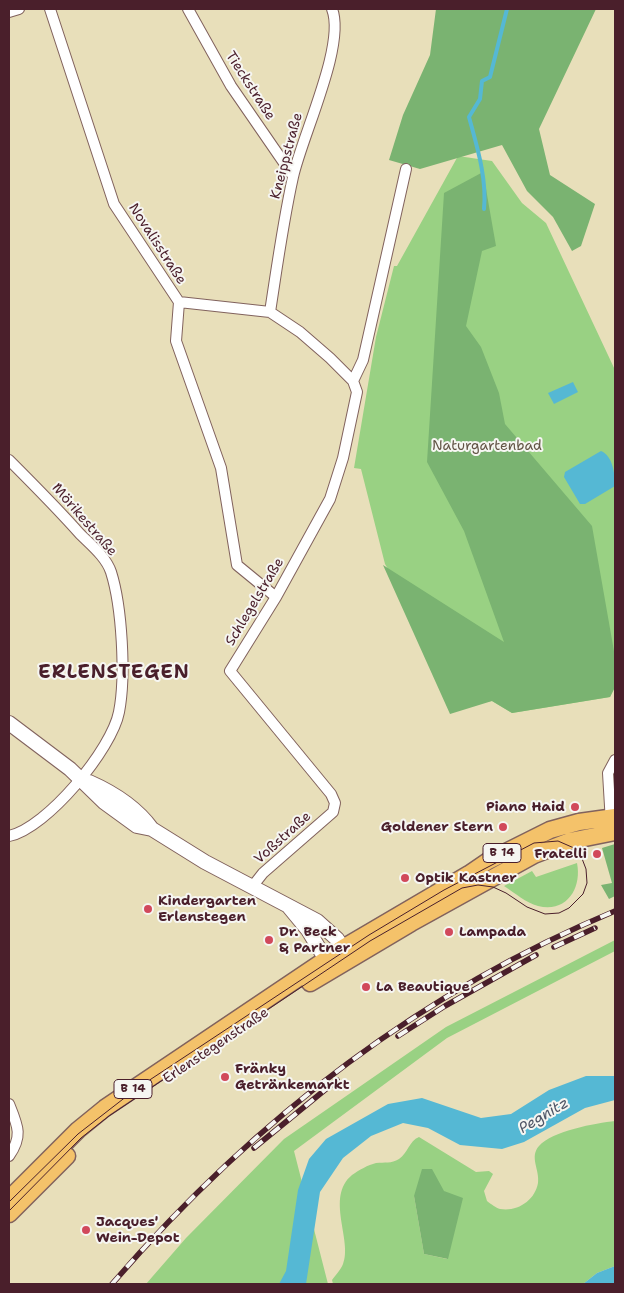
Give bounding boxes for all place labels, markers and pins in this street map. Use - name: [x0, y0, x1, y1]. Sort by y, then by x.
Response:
- place label: Piano Haid: [486, 799, 565, 815]
- marker: Piano Haid: [569, 801, 581, 813]
- place label: Goldener Stern: [381, 819, 493, 835]
- marker: Goldener Stern: [497, 821, 509, 833]
- place label: Fratelli: [534, 846, 587, 862]
- marker: Fratelli: [591, 848, 603, 860]
- place label: Optik Kastner: [415, 870, 517, 886]
- marker: Optik Kastner: [399, 872, 411, 884]
- place label: Kindergarten Erlenstegen: [158, 893, 256, 926]
- marker: Kindergarten Erlenstegen: [142, 903, 154, 915]
- place label: Dr. Beck & Partner: [279, 924, 350, 956]
- place label: Lampada: [459, 924, 526, 940]
- marker: Lampada: [443, 926, 455, 938]
- marker: Dr. Beck & Partner: [263, 934, 275, 946]
- place label: La Beautique: [376, 979, 470, 995]
- marker: La Beautique: [360, 981, 372, 993]
- place label: Fränky Getränkemarkt: [235, 1061, 349, 1094]
- marker: Fränky Getränkemarkt: [219, 1071, 231, 1083]
- place label: Jacques' Wein-Depot: [96, 1214, 180, 1246]
- marker: Jacques' Wein-Depot: [80, 1224, 92, 1236]

